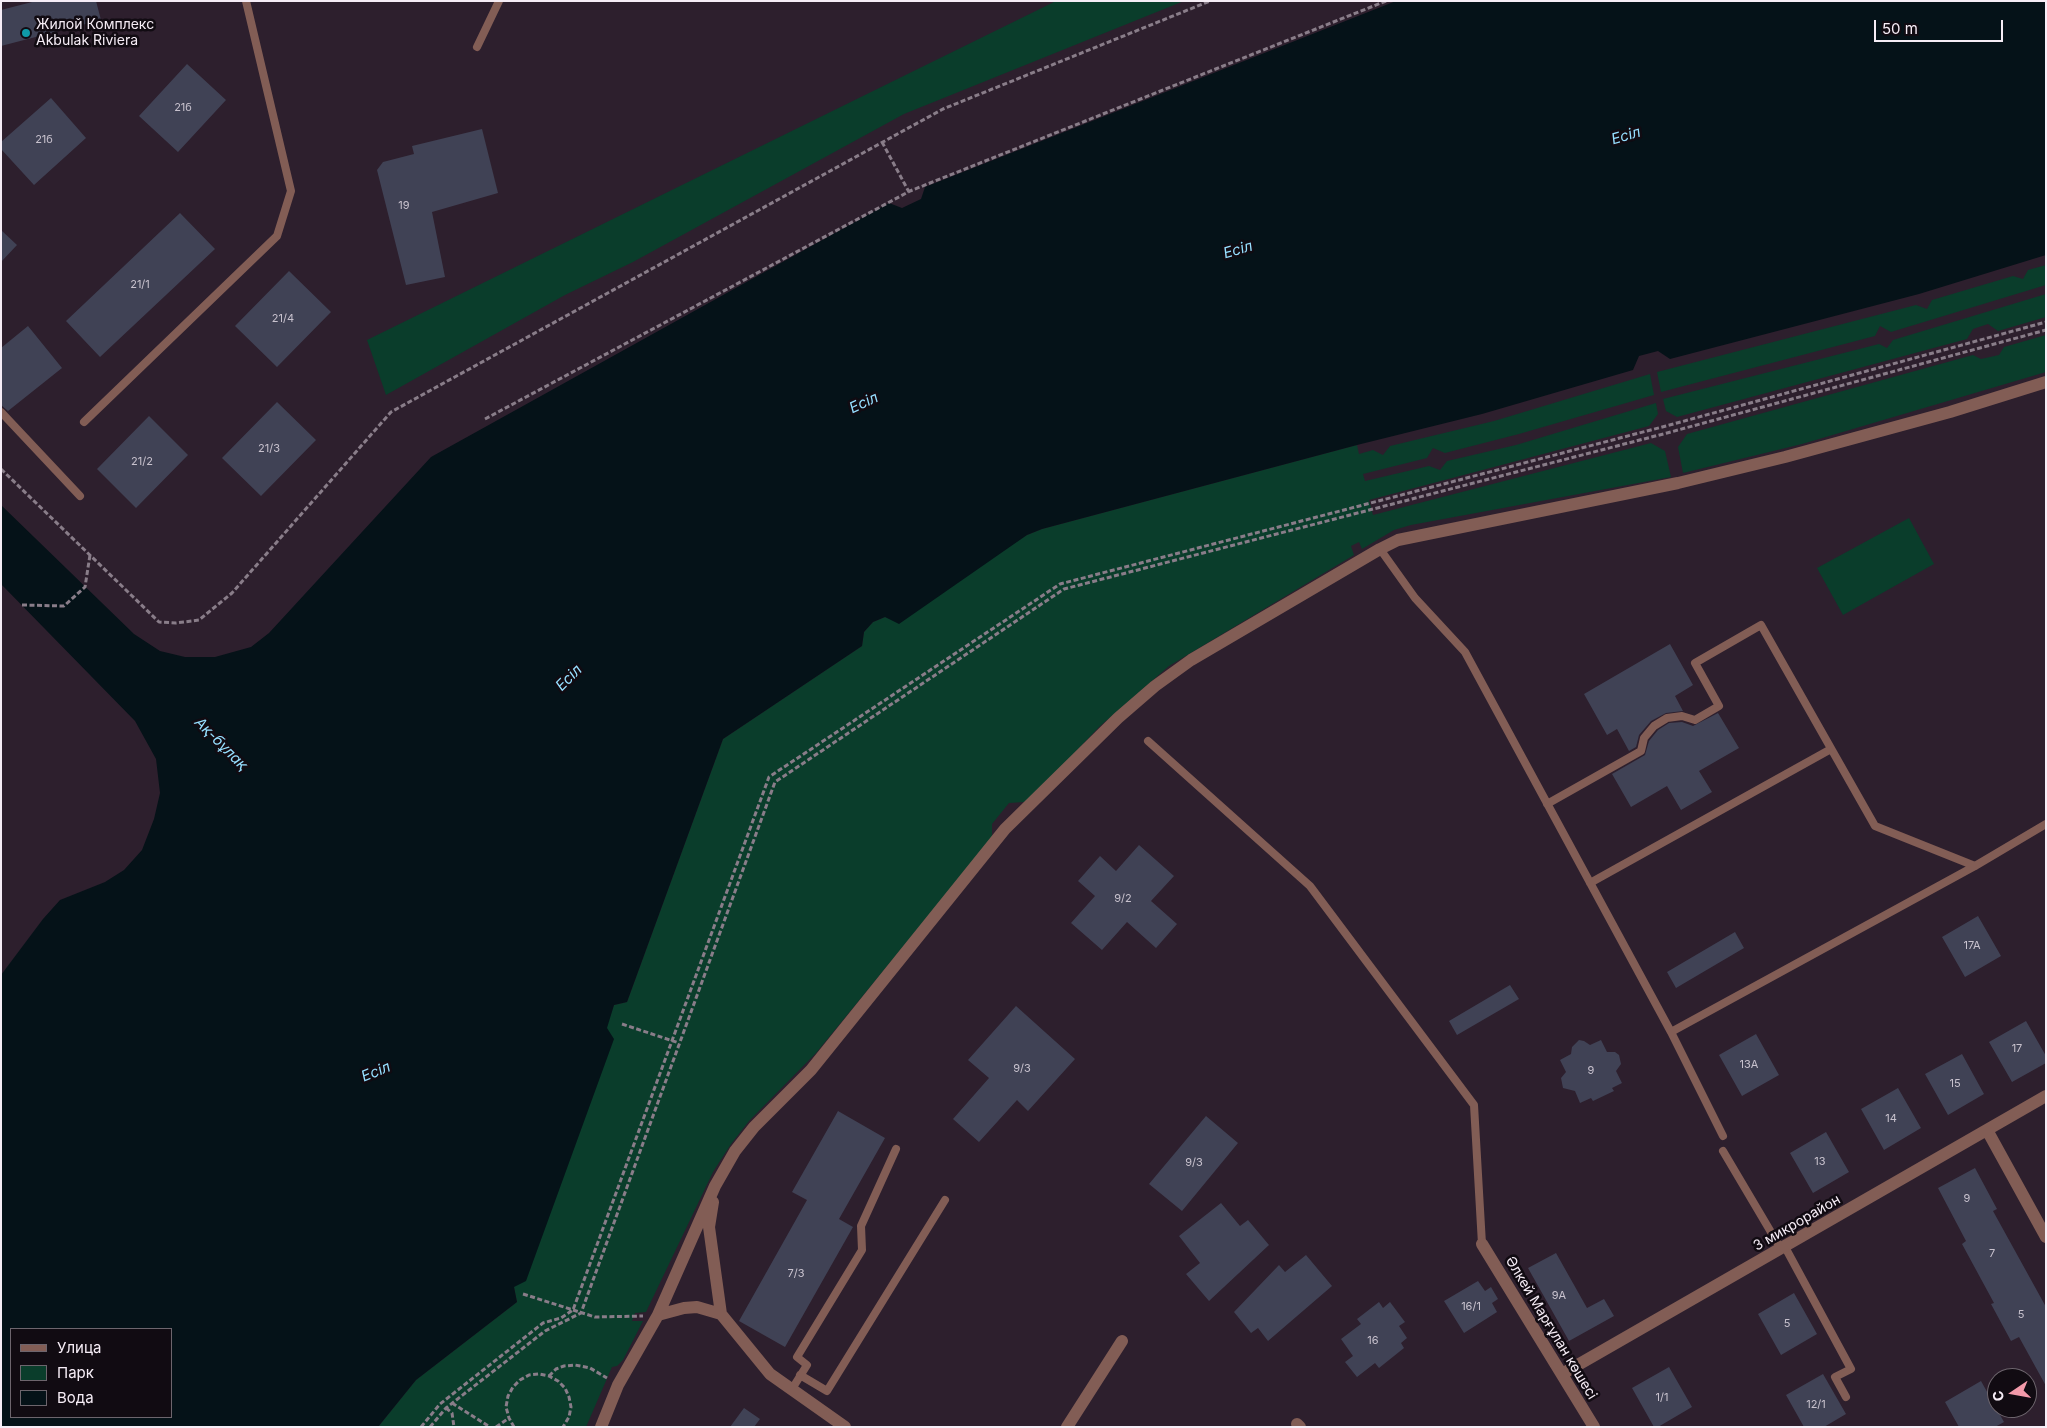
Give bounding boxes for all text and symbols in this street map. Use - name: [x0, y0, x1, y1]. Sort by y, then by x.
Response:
- scale bar: [1877, 10, 2006, 42]
- place label: Жилой Комплекс Akbulak Riviera: [36, 17, 154, 49]
- text: 50 m: [1882, 19, 1918, 38]
- marker: Жилой Комплекс Akbulak Riviera: [20, 27, 32, 39]
- house number: 21б: [174, 101, 192, 115]
- water label: Есіл: [1609, 123, 1643, 149]
- house number: 21б: [35, 133, 53, 147]
- house number: 19: [398, 199, 410, 213]
- water label: Есіл: [1221, 237, 1255, 263]
- house number: 21/1: [130, 278, 150, 292]
- house number: 21/4: [272, 312, 294, 326]
- water label: Есіл: [847, 389, 881, 417]
- house number: 21/3: [258, 442, 280, 456]
- house number: 21/2: [131, 455, 153, 469]
- water label: Есіл: [552, 661, 586, 695]
- water label: Ақ-бұлақ: [191, 714, 251, 774]
- house number: 9/2: [1114, 892, 1132, 906]
- house number: 17А: [1963, 939, 1981, 953]
- house number: 17: [2012, 1042, 2022, 1056]
- water label: Есіл: [359, 1058, 393, 1086]
- house number: 13А: [1740, 1058, 1758, 1072]
- house number: 9/3: [1013, 1062, 1031, 1076]
- house number: 9: [1588, 1064, 1594, 1078]
- house number: 15: [1949, 1077, 1961, 1091]
- house number: 14: [1885, 1112, 1897, 1126]
- house number: 13: [1814, 1155, 1826, 1169]
- house number: 9/3: [1185, 1156, 1203, 1170]
- street label: 3 микрорайон: [1750, 1191, 1844, 1255]
- house number: 9: [1964, 1192, 1970, 1206]
- house number: 7: [1989, 1247, 1995, 1261]
- street label: Әлкей Марғұлан көшесі: [1502, 1254, 1600, 1402]
- house number: 7/3: [788, 1267, 804, 1281]
- house number: 9А: [1552, 1289, 1566, 1303]
- house number: 16/1: [1461, 1300, 1481, 1314]
- house number: 5: [2018, 1308, 2024, 1322]
- house number: 5: [1784, 1317, 1790, 1331]
- legend: [10, 1328, 172, 1418]
- house number: 16: [1367, 1334, 1379, 1348]
- text: Улица: [57, 1338, 101, 1357]
- text: Парк: [57, 1363, 94, 1382]
- north arrow: [1987, 1368, 2037, 1418]
- text: Вода: [57, 1388, 94, 1407]
- text: С: [1988, 1389, 2007, 1403]
- house number: 1/1: [1656, 1391, 1668, 1405]
- house number: 12/1: [1806, 1398, 1826, 1412]

